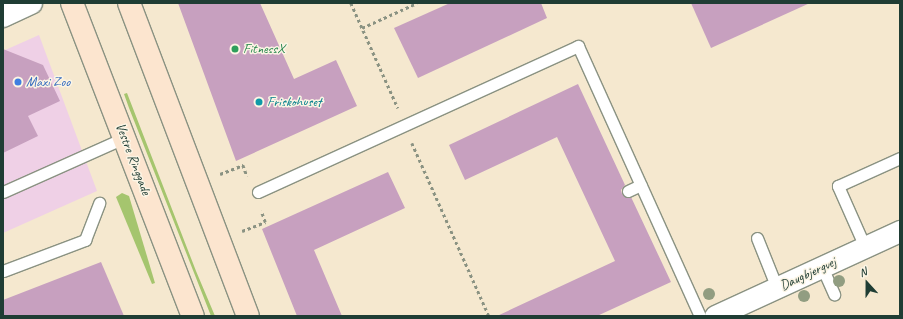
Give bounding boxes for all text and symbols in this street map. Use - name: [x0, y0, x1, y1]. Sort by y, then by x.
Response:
- place label: FitnessX: [243, 41, 284, 57]
- marker: FitnessX: [230, 44, 240, 54]
- place label: Maxi Zoo: [26, 74, 70, 90]
- marker: Maxi Zoo: [13, 77, 23, 87]
- place label: Friskohuset: [267, 94, 321, 110]
- marker: Friskohuset: [254, 97, 264, 107]
- street label: Vestre Ringgade: [112, 121, 154, 197]
- street label: Daugbjergvej: [777, 254, 839, 294]
- north arrow: [847, 263, 887, 303]
- text: N: [857, 264, 868, 280]

